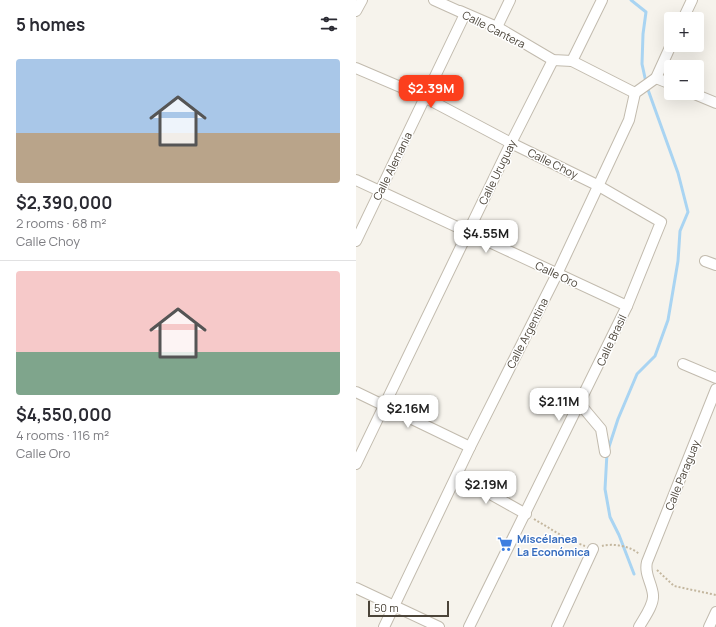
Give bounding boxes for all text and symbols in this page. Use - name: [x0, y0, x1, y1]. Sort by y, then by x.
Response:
- street label: Calle Cantera: [460, 7, 528, 51]
- map controls: [664, 12, 704, 100]
- button: +: [664, 12, 704, 52]
- text: 5 homes: [16, 13, 85, 36]
- icon: filters: [318, 13, 340, 35]
- button: −: [664, 60, 704, 100]
- pin: $2.39M: [398, 75, 464, 109]
- text: $2.39M: [408, 79, 454, 97]
- icon: home: [142, 85, 214, 157]
- street label: Calle Alemania: [369, 129, 415, 203]
- street label: Calle Uruguay: [475, 137, 519, 207]
- street label: Calle Choy: [525, 144, 581, 182]
- text: $2,390,000: [16, 191, 112, 214]
- text: 2 rooms · 68 m²: [16, 214, 106, 232]
- pin: $4.55M: [453, 220, 519, 254]
- text: $4.55M: [463, 224, 509, 242]
- text: Calle Choy: [16, 232, 80, 250]
- street label: Calle Oro: [533, 257, 581, 291]
- street label: Calle Argentina: [503, 295, 551, 371]
- icon: home: [142, 297, 214, 369]
- street label: Calle Brasil: [593, 312, 629, 368]
- pin: $2.11M: [526, 388, 592, 422]
- text: $2.11M: [539, 392, 579, 410]
- pin: $2.16M: [375, 395, 441, 429]
- text: $2.16M: [386, 399, 430, 417]
- text: $4,550,000: [16, 403, 112, 426]
- text: 4 rooms · 116 m²: [16, 426, 109, 444]
- street label: Calle Paraguay: [661, 437, 703, 512]
- text: Calle Oro: [16, 444, 70, 462]
- pin: $2.19M: [453, 471, 519, 505]
- text: $2.19M: [464, 475, 508, 493]
- place label: Miscélanea La Económica: [517, 531, 590, 559]
- supermarket icon: Miscélanea La Económica: [496, 535, 514, 553]
- scale bar: [368, 599, 449, 618]
- text: 50 m: [374, 600, 399, 615]

